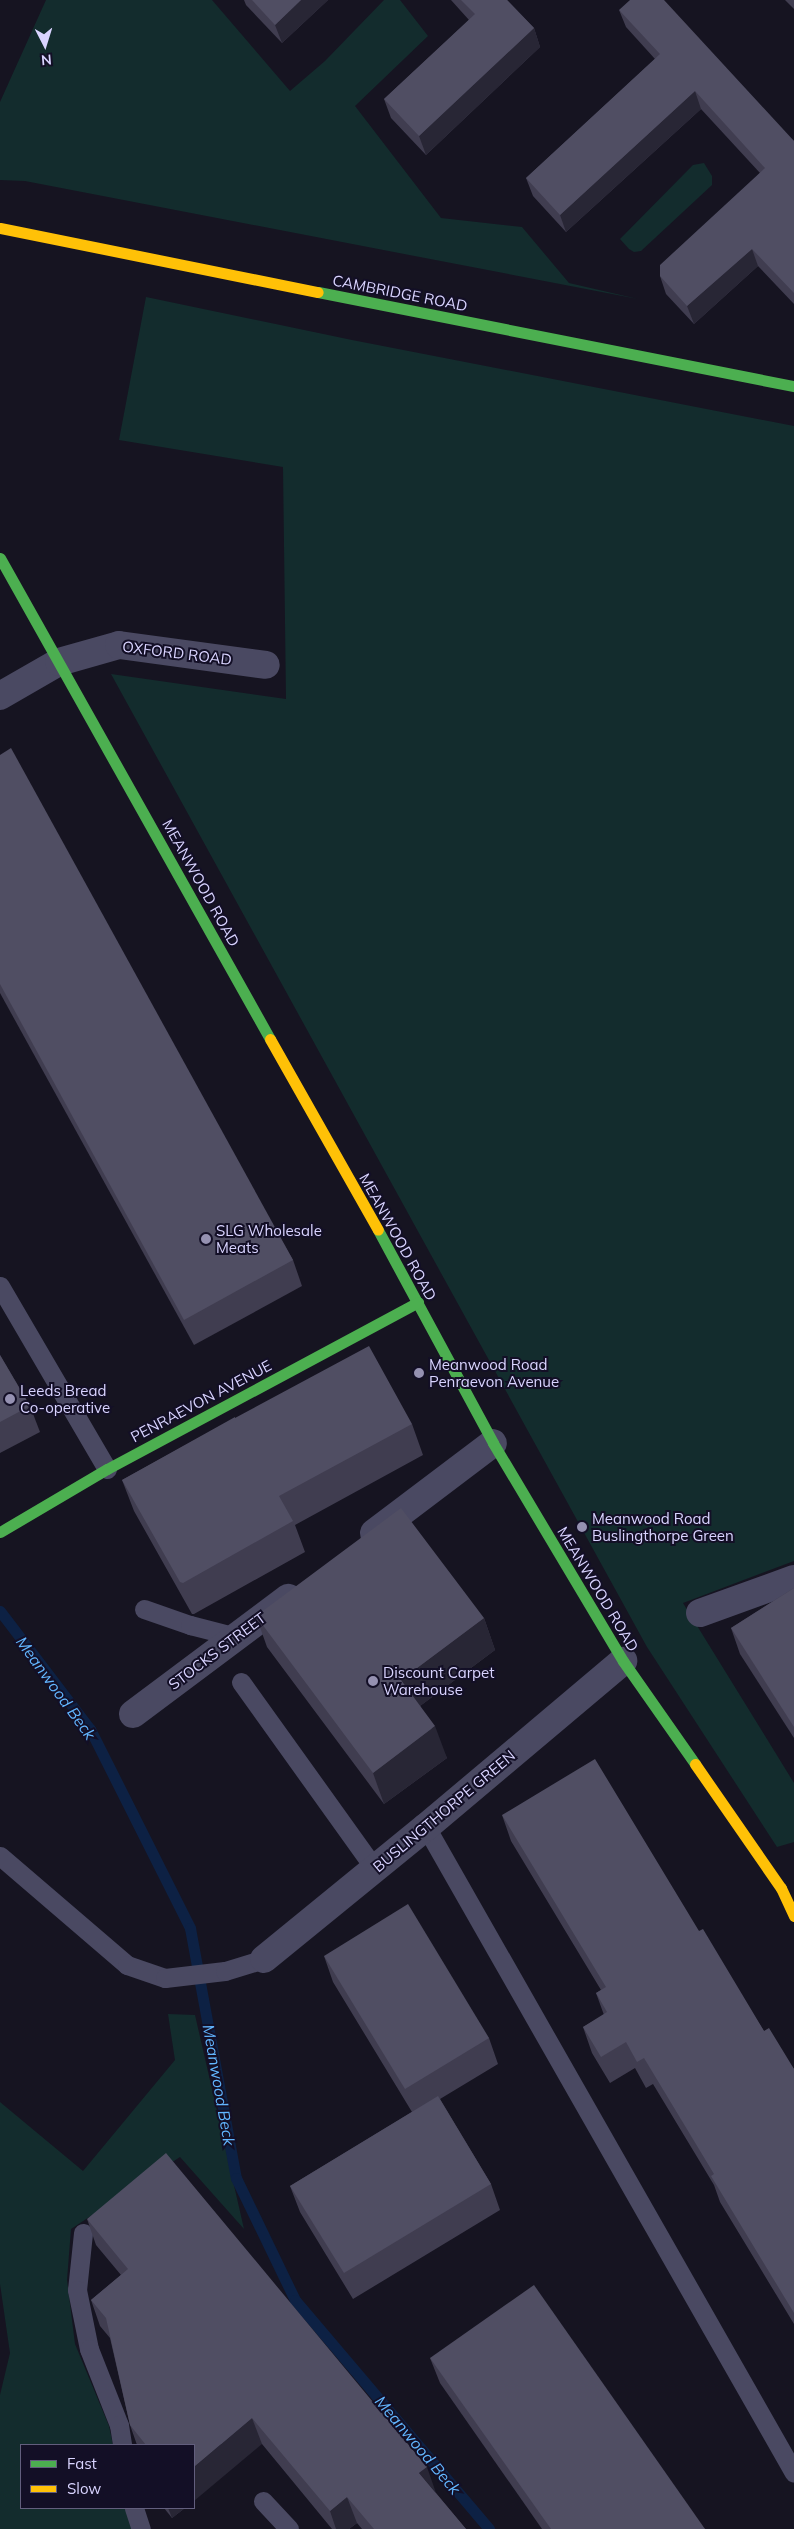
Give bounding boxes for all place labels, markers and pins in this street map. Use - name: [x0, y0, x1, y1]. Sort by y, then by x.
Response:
- place label: SLG Wholesale Meats: [216, 1221, 322, 1256]
- marker: SLG Wholesale Meats: [200, 1233, 212, 1245]
- place label: Meanwood Road Penraevon Avenue: [429, 1355, 559, 1390]
- marker: Meanwood Road Penraevon Avenue: [413, 1367, 425, 1379]
- place label: Leeds Bread Co-operative: [20, 1381, 110, 1416]
- marker: Leeds Bread Co-operative: [4, 1393, 16, 1405]
- place label: Meanwood Road Buslingthorpe Green: [592, 1509, 734, 1544]
- marker: Meanwood Road Buslingthorpe Green: [576, 1521, 588, 1533]
- place label: Discount Carpet Warehouse: [383, 1663, 495, 1698]
- marker: Discount Carpet Warehouse: [367, 1675, 379, 1687]

